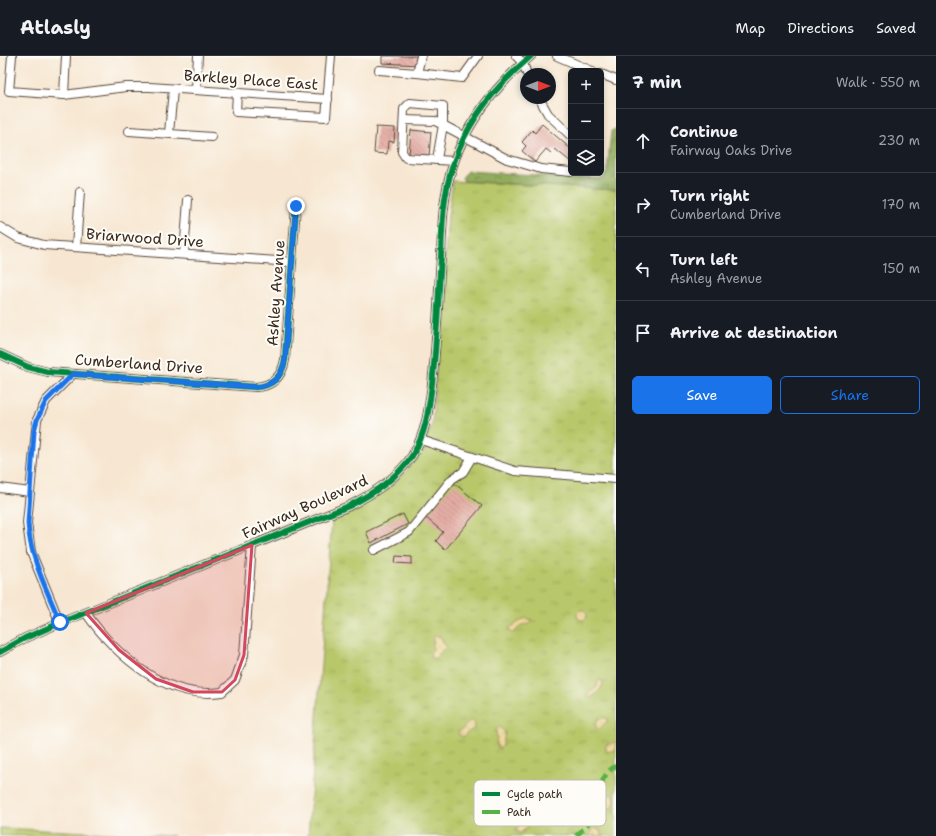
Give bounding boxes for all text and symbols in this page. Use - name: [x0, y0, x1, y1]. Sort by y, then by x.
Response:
- text: Atlasly: [20, 15, 91, 40]
- text: Map: [736, 19, 766, 37]
- text: Directions: [788, 19, 854, 37]
- text: Saved: [876, 19, 916, 37]
- street label: Barkley Place East: [183, 65, 319, 95]
- north arrow: [520, 68, 556, 104]
- map controls: [568, 68, 604, 176]
- button: +: [568, 68, 604, 104]
- text: 7 min: [632, 71, 682, 93]
- text: Walk · 550 m: [836, 74, 920, 91]
- button: −: [568, 104, 604, 140]
- text: Continue: [670, 122, 738, 142]
- icon: ahead: [632, 130, 654, 152]
- text: 230 m: [878, 132, 920, 149]
- button: layers: [568, 140, 604, 176]
- text: Fairway Oaks Drive: [670, 142, 792, 159]
- text: Turn right: [670, 186, 750, 206]
- icon: right: [632, 194, 654, 216]
- text: 170 m: [882, 196, 920, 213]
- route end: [287, 197, 305, 215]
- text: Cumberland Drive: [670, 206, 781, 223]
- street label: Briarwood Drive: [85, 224, 205, 252]
- street label: Ashley Avenue: [262, 239, 290, 347]
- text: Turn left: [670, 250, 738, 270]
- icon: left: [632, 258, 654, 280]
- text: 150 m: [882, 260, 920, 277]
- text: Ashley Avenue: [670, 270, 762, 287]
- icon: arrive: [632, 322, 654, 344]
- text: Arrive at destination: [670, 323, 838, 343]
- street label: Cumberland Drive: [74, 350, 204, 378]
- button: Save: [632, 376, 772, 414]
- button: Share: [780, 376, 920, 414]
- street label: Fairway Boulevard: [239, 470, 371, 544]
- route start: [51, 613, 69, 631]
- legend: [474, 780, 606, 826]
- text: Cycle path: [507, 787, 563, 802]
- text: Path: [507, 805, 531, 820]

